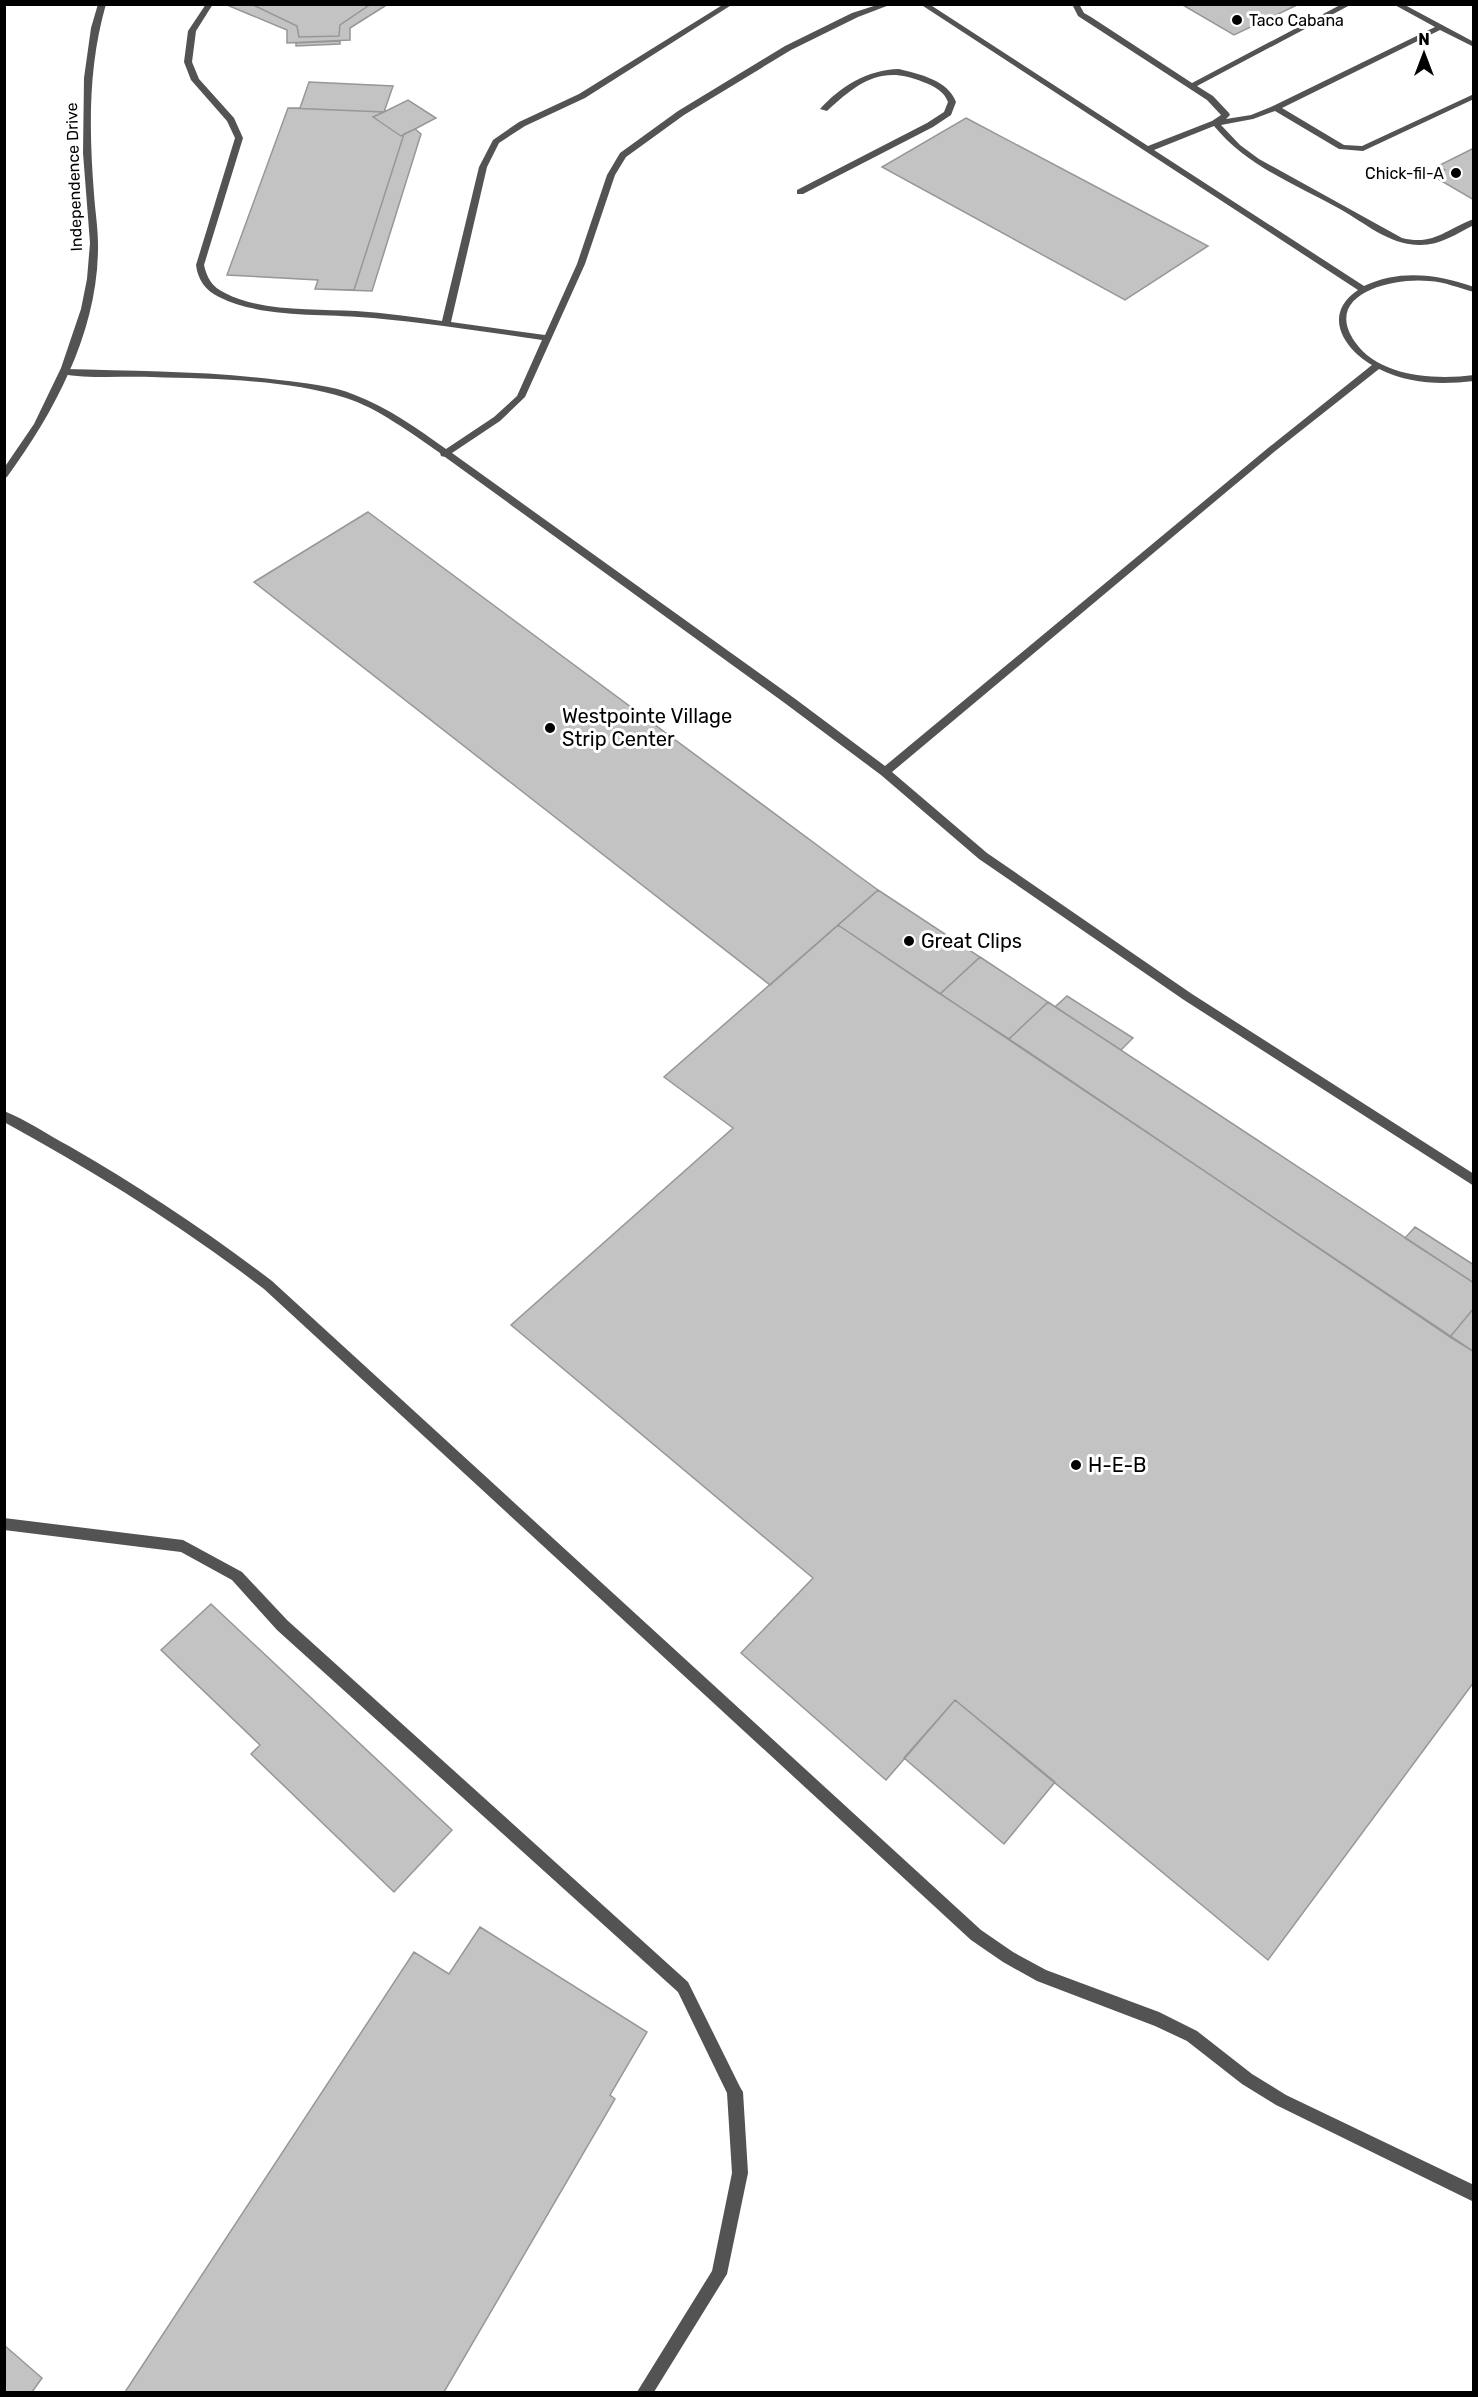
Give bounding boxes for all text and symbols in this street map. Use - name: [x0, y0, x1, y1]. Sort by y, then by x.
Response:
- place label: Taco Cabana: [1249, 11, 1344, 30]
- marker: Taco Cabana: [1230, 13, 1244, 27]
- north arrow: [1394, 24, 1454, 84]
- text: N: [1418, 30, 1430, 49]
- street label: Independence Drive: [62, 102, 86, 252]
- place label: Chick-fil-A: [1365, 164, 1444, 183]
- marker: Chick-fil-A: [1449, 166, 1463, 180]
- place label: Westpointe Village Strip Center: [562, 704, 732, 751]
- marker: Westpointe Village Strip Center: [543, 721, 557, 735]
- place label: Great Clips: [921, 929, 1022, 953]
- marker: Great Clips: [902, 934, 916, 948]
- place label: H-E-B: [1088, 1453, 1146, 1477]
- marker: H-E-B: [1069, 1458, 1083, 1472]

